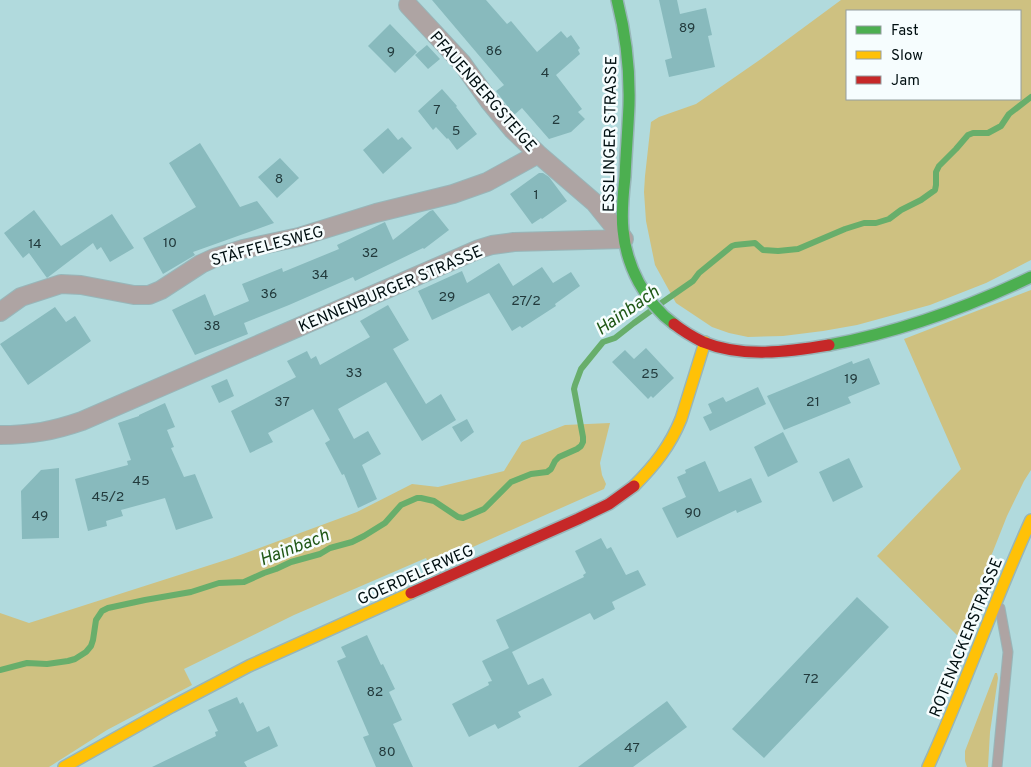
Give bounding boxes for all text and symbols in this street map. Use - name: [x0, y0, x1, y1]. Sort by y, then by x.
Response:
- legend: [846, 10, 1021, 100]
- house number: 89: [679, 20, 695, 37]
- text: Fast: [891, 22, 919, 41]
- street label: PFAUENBERGSTEIGE: [425, 28, 540, 157]
- house number: 86: [486, 43, 502, 60]
- house number: 9: [387, 44, 395, 61]
- text: Slow: [891, 47, 923, 66]
- street label: ESSLINGER STRASSE: [600, 56, 622, 212]
- house number: 4: [541, 65, 549, 82]
- text: Jam: [891, 72, 920, 91]
- house number: 7: [433, 102, 441, 119]
- house number: 2: [552, 112, 560, 129]
- house number: 5: [452, 123, 460, 140]
- house number: 8: [275, 171, 283, 188]
- house number: 1: [533, 187, 539, 204]
- street label: STÄFFELESWEG: [209, 221, 326, 272]
- house number: 10: [163, 235, 177, 252]
- house number: 14: [28, 236, 42, 253]
- street label: KENNENBURGER STRASSE: [296, 242, 486, 338]
- house number: 32: [362, 245, 378, 262]
- house number: 34: [311, 267, 329, 284]
- water label: Hainbach: [591, 281, 664, 341]
- house number: 36: [261, 286, 277, 303]
- house number: 29: [439, 289, 455, 306]
- house number: 27/2: [511, 293, 541, 310]
- house number: 38: [204, 318, 220, 335]
- house number: 33: [346, 365, 362, 382]
- house number: 25: [641, 366, 659, 383]
- house number: 19: [844, 371, 858, 388]
- house number: 37: [274, 394, 290, 411]
- house number: 21: [806, 394, 820, 411]
- house number: 45: [132, 473, 150, 490]
- house number: 45/2: [92, 489, 124, 506]
- house number: 90: [684, 505, 702, 522]
- house number: 49: [32, 508, 48, 525]
- water label: Hainbach: [256, 525, 333, 572]
- street label: GOERDELERWEG: [354, 541, 477, 610]
- street label: ROTENACKERSTRASSE: [926, 555, 1008, 720]
- house number: 72: [803, 671, 819, 688]
- house number: 82: [367, 684, 383, 701]
- house number: 47: [624, 740, 640, 757]
- house number: 80: [378, 744, 396, 761]

